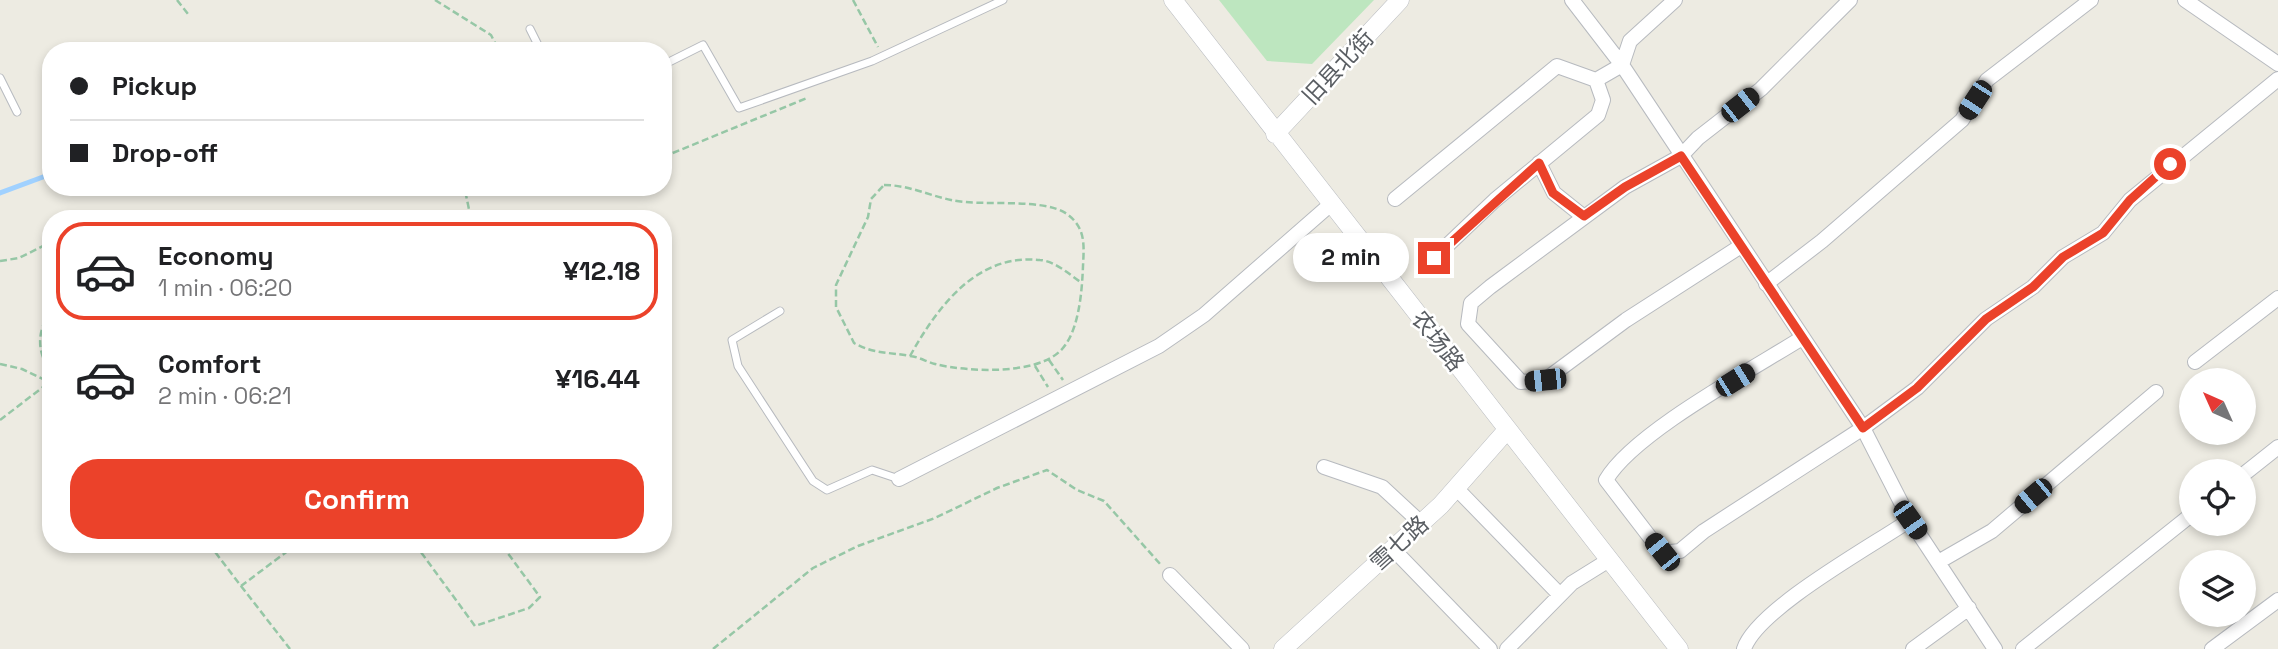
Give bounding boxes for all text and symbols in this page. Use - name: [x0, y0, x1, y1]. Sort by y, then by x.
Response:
- street label: 旧县北街: [1296, 23, 1380, 111]
- text: Pickup: [112, 69, 197, 103]
- car: [1955, 77, 1996, 123]
- car: [1717, 84, 1764, 126]
- text: Drop-off: [112, 136, 218, 170]
- route start: [2154, 148, 2186, 180]
- callout: 2 min: [1294, 233, 1410, 282]
- text: Economy: [158, 239, 274, 273]
- icon: car: [74, 240, 137, 303]
- text: 2 min: [1321, 242, 1381, 272]
- route end: [1418, 242, 1450, 274]
- text: ¥12.18: [563, 254, 640, 288]
- text: 1 min · 06:20: [158, 273, 292, 303]
- street label: 农场路: [1405, 305, 1471, 377]
- text: Comfort: [158, 347, 261, 381]
- icon: car: [74, 348, 137, 411]
- car: [1712, 360, 1759, 400]
- text: ¥16.44: [555, 362, 640, 396]
- car: [1524, 367, 1567, 393]
- north arrow: [2179, 368, 2256, 444]
- map controls: [2179, 368, 2256, 627]
- text: 2 min · 06:21: [158, 381, 292, 411]
- button: Confirm: [70, 459, 644, 539]
- button: locate: [2179, 459, 2256, 536]
- car: [2011, 474, 2056, 518]
- car: [1890, 497, 1931, 543]
- street label: 雪七路: [1363, 509, 1435, 577]
- car: [1641, 529, 1684, 575]
- button: layers: [2179, 550, 2256, 627]

